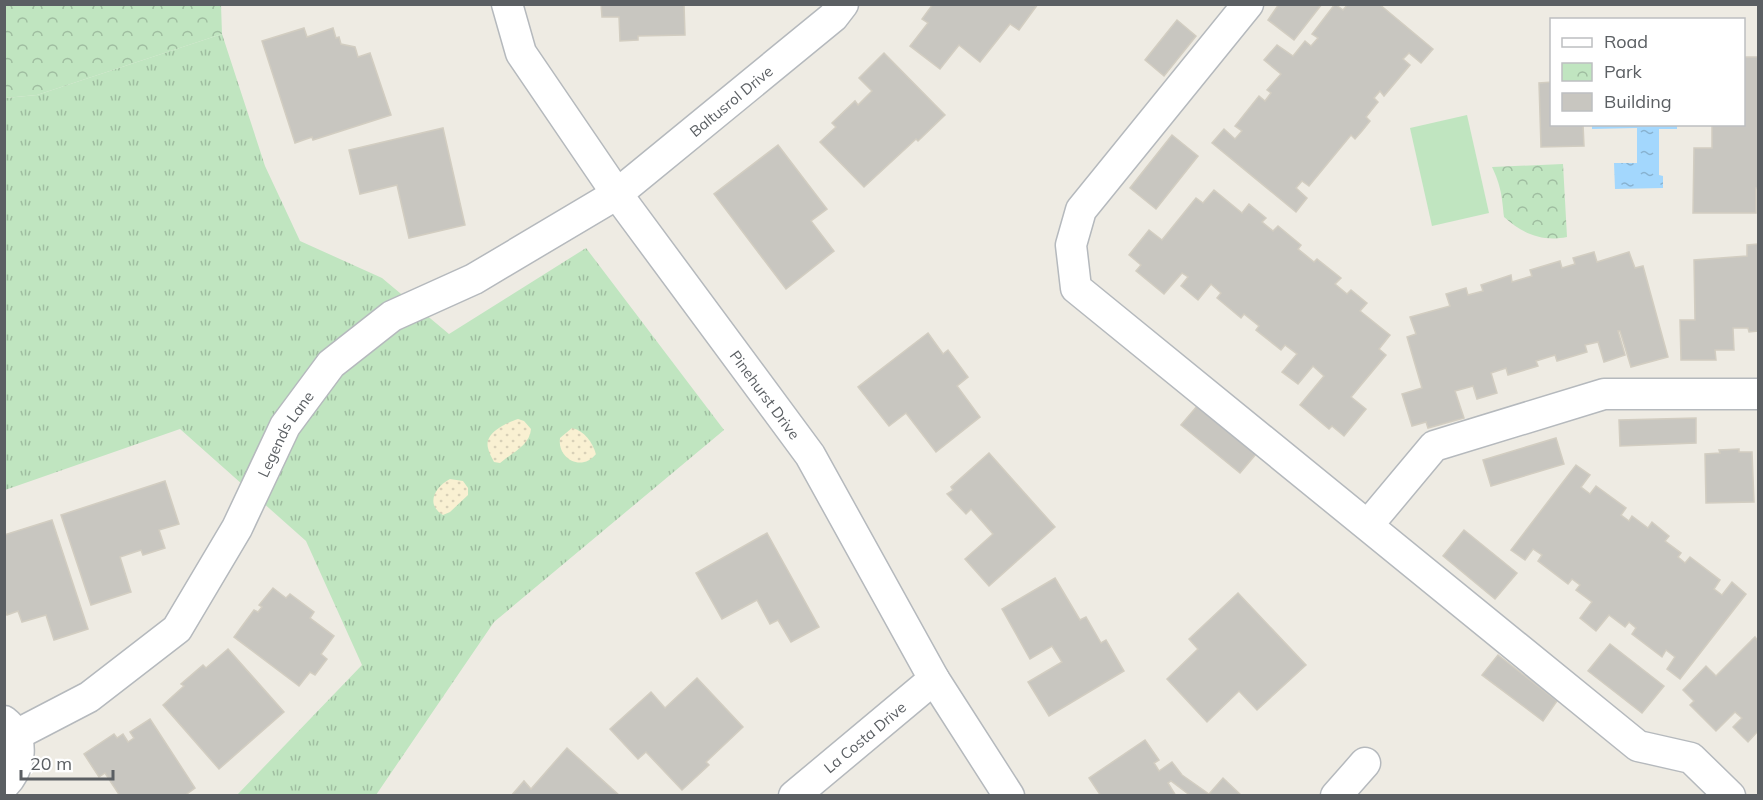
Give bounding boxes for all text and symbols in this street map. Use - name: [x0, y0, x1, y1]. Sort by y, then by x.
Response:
- legend: [1550, 18, 1745, 126]
- text: Road: [1604, 30, 1648, 53]
- text: Park: [1604, 60, 1643, 83]
- street label: Baltusrol Drive: [685, 61, 776, 140]
- text: Building: [1604, 90, 1672, 113]
- street label: Pinehurst Drive: [726, 346, 804, 443]
- street label: Legends Lane: [253, 387, 317, 480]
- street label: La Costa Drive: [820, 697, 910, 777]
- scale bar: [21, 743, 112, 781]
- text: 20 m: [30, 752, 72, 775]

